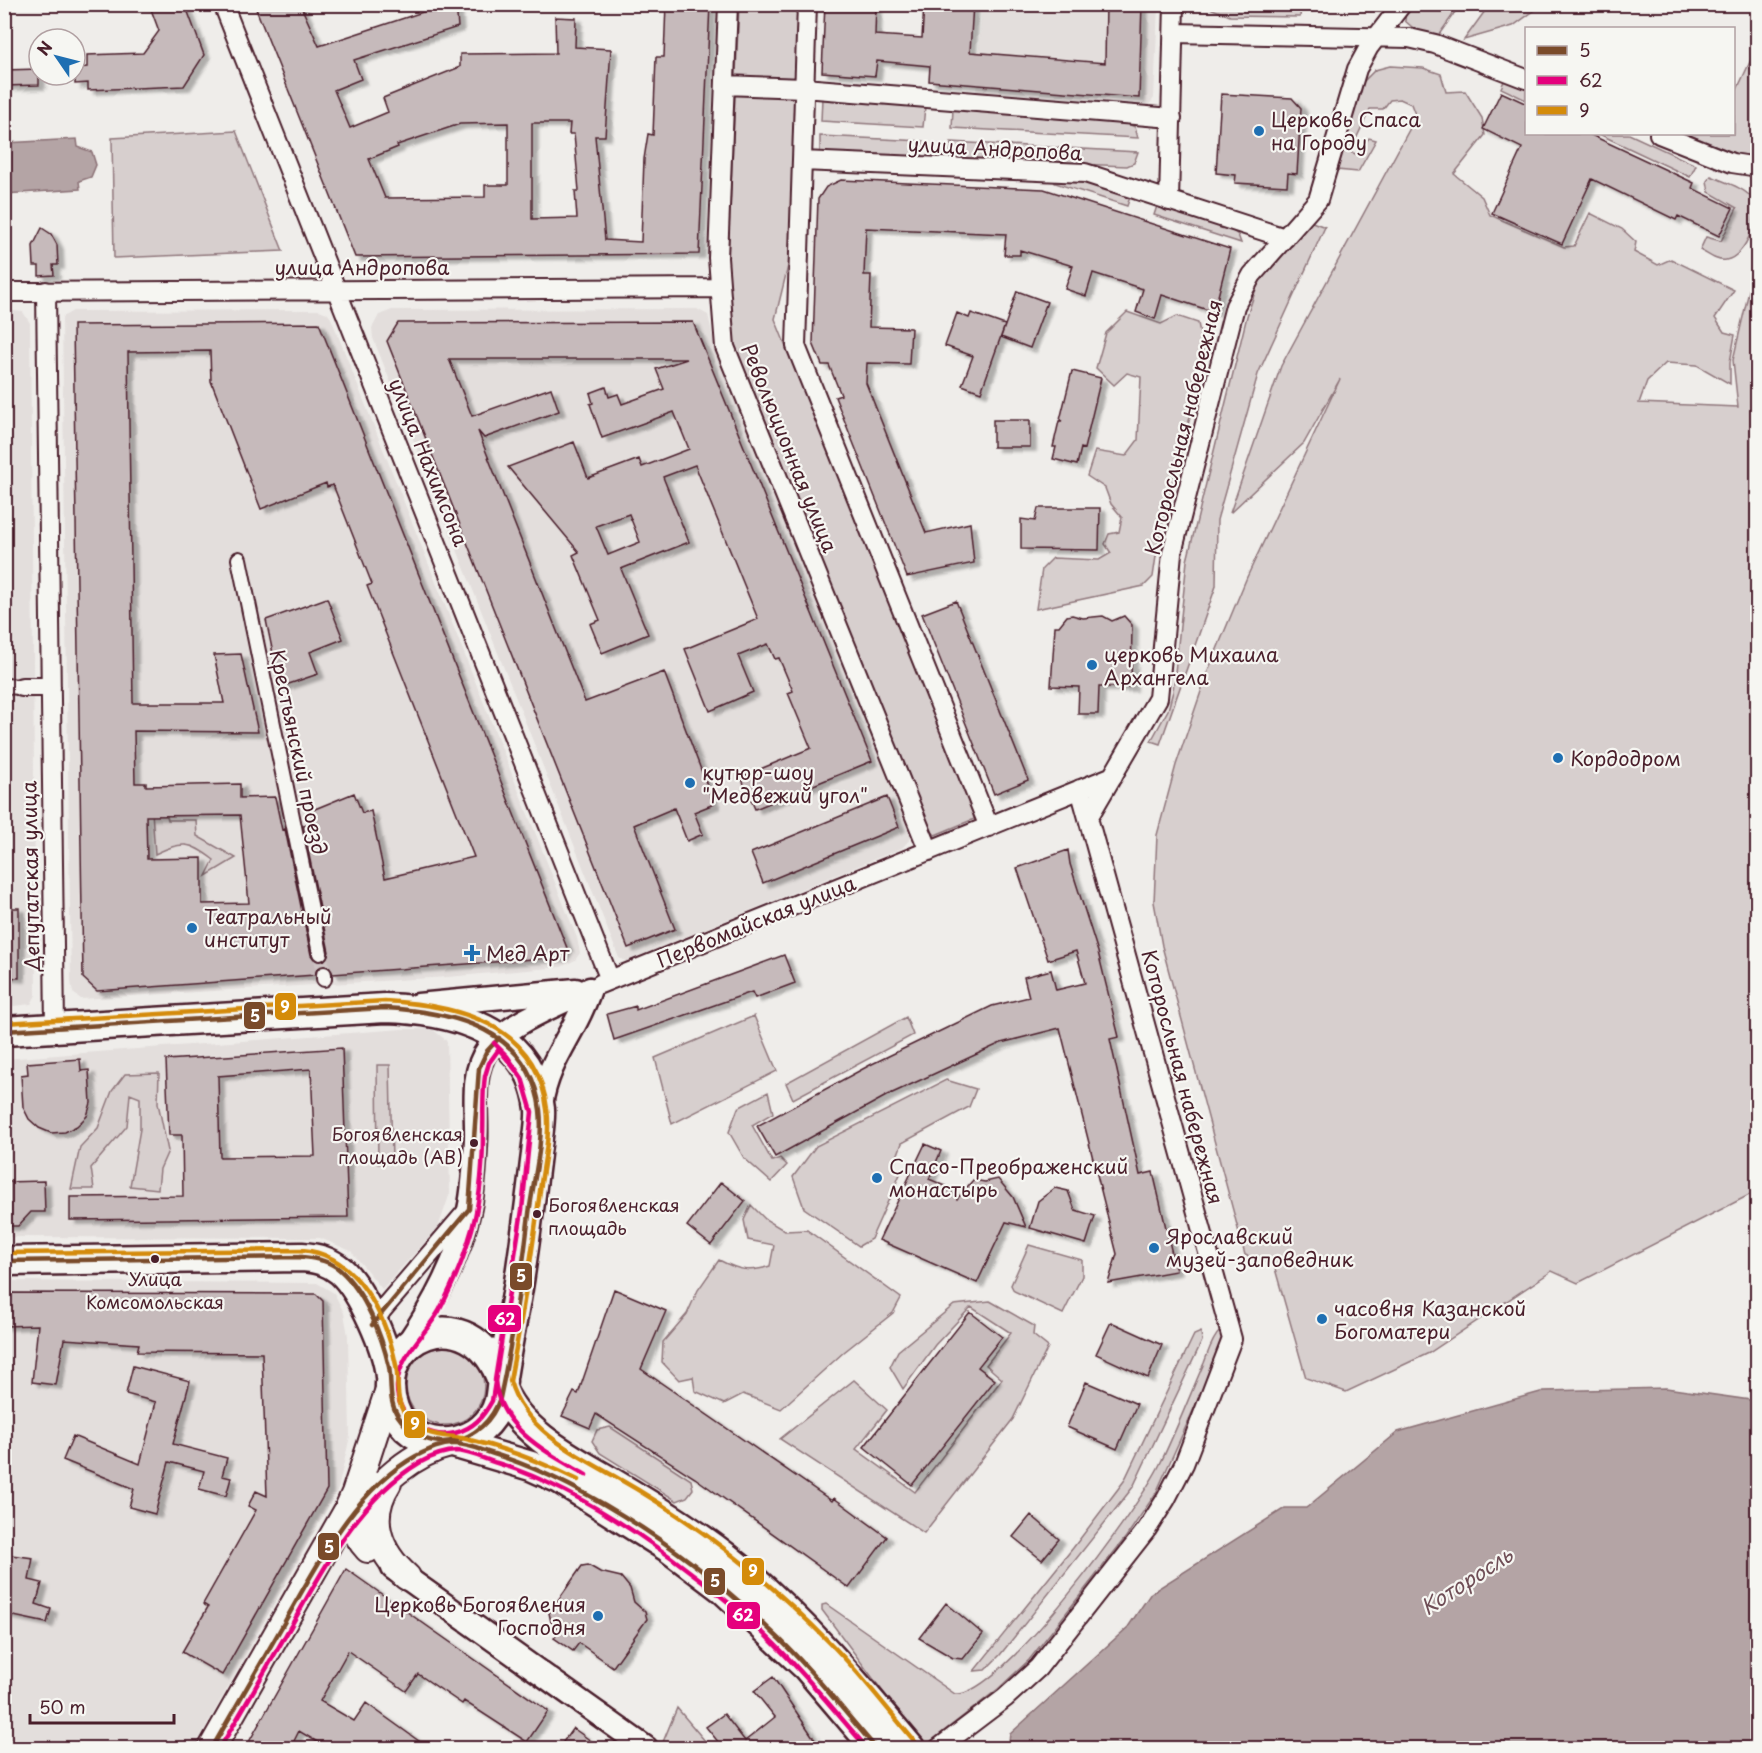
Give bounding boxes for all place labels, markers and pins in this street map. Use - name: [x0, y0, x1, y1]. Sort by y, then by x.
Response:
- place label: Церковь Спаса на Городу: [1271, 104, 1421, 157]
- marker: Церковь Спаса на Городу: [1252, 124, 1266, 138]
- place label: церковь Михаила Архангела: [1104, 639, 1279, 692]
- marker: церковь Михаила Архангела: [1085, 658, 1099, 672]
- place label: Кордодром: [1570, 743, 1681, 773]
- marker: Кордодром: [1551, 751, 1565, 765]
- place label: кутюр-шоу "Медвежий угол": [702, 757, 868, 810]
- marker: кутюр-шоу "Медвежий угол": [683, 776, 697, 790]
- place label: Театральный институт: [204, 901, 332, 954]
- marker: Театральный институт: [185, 921, 199, 935]
- place label: Мед Арт: [486, 938, 570, 968]
- marker: Мед Арт: [463, 944, 481, 962]
- place label: Богоявленская площадь (АВ): [331, 1120, 463, 1170]
- marker: Богоявленская площадь (АВ): [468, 1137, 480, 1149]
- place label: Спасо-Преображенский монастырь: [889, 1151, 1128, 1204]
- marker: Спасо-Преображенский монастырь: [870, 1171, 884, 1185]
- place label: Богоявленская площадь: [548, 1191, 680, 1241]
- marker: Богоявленская площадь: [531, 1208, 543, 1220]
- place label: Ярославский музей-заповедник: [1165, 1221, 1353, 1274]
- marker: Ярославский музей-заповедник: [1147, 1241, 1161, 1255]
- marker: Улица Комсомольская: [149, 1253, 161, 1265]
- place label: Улица Комсомольская: [86, 1265, 224, 1315]
- place label: часовня Казанской Богоматери: [1334, 1293, 1526, 1346]
- marker: часовня Казанской Богоматери: [1315, 1312, 1329, 1326]
- place label: Церковь Богоявления Господня: [374, 1589, 586, 1642]
- marker: Церковь Богоявления Господня: [591, 1609, 605, 1623]

